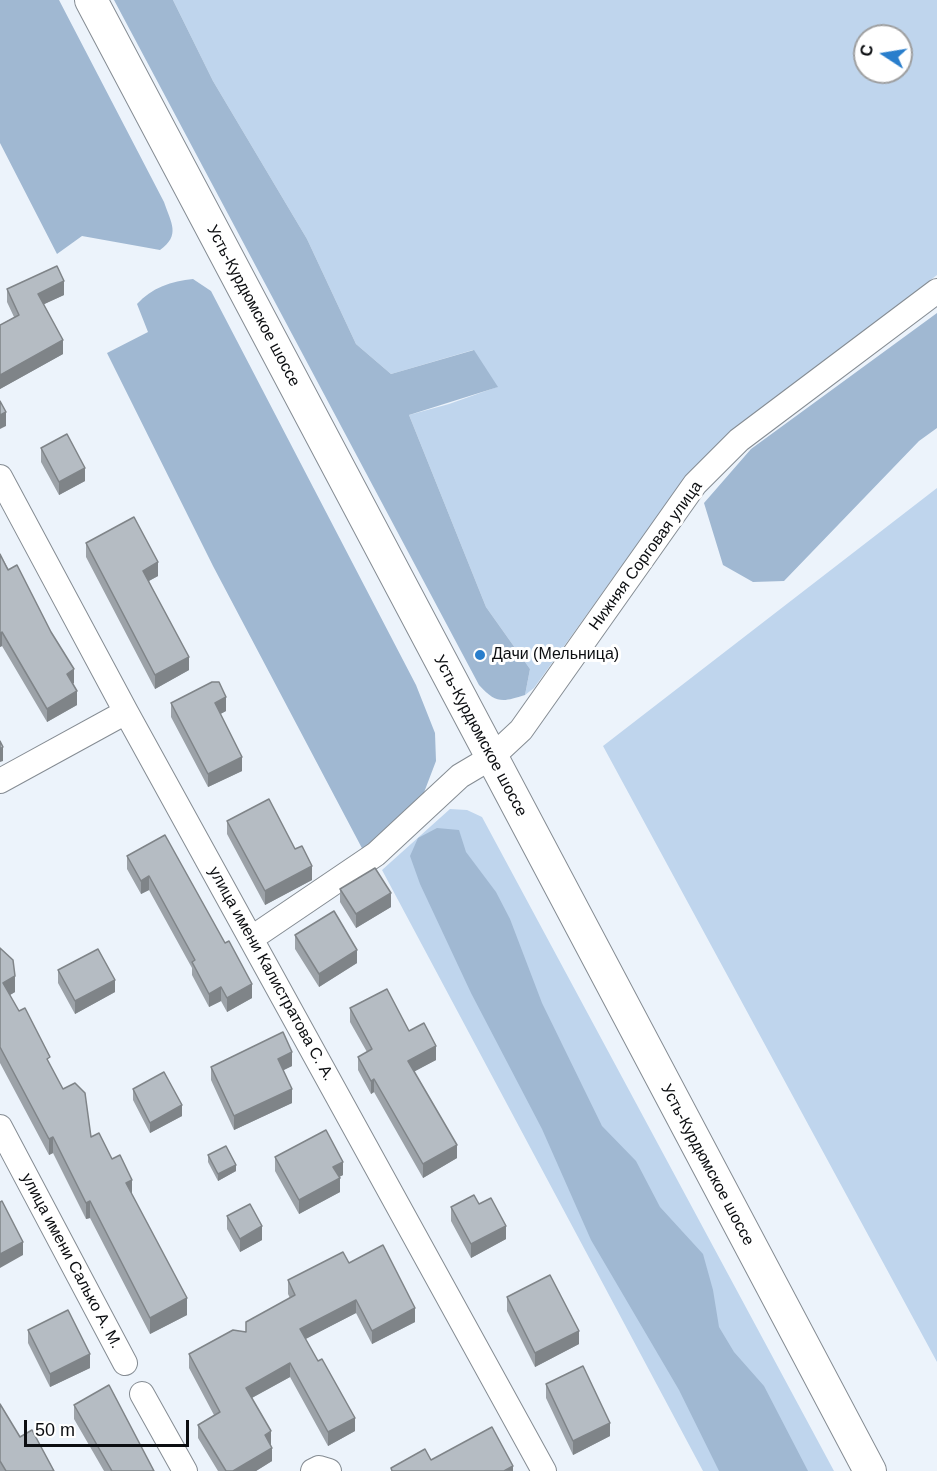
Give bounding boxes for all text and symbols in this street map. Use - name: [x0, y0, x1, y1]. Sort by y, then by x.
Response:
- north arrow: [853, 24, 913, 84]
- text: С: [857, 43, 876, 58]
- street label: Усть-Курдюмское шоссе: [202, 222, 304, 390]
- street label: Нижняя Сорговая улица: [585, 478, 707, 634]
- place label: Дачи (Мельница): [492, 645, 619, 665]
- marker: Дачи (Мельница): [473, 648, 487, 662]
- street label: Усть-Курдюмское шоссе: [429, 652, 531, 820]
- street label: улица имени Калистратова С. А.: [204, 864, 338, 1084]
- street label: Усть-Курдюмское шоссе: [656, 1081, 758, 1249]
- street label: улица имени Салько А. М.: [17, 1170, 125, 1352]
- scale bar: [27, 1408, 192, 1446]
- text: 50 m: [35, 1420, 75, 1440]

